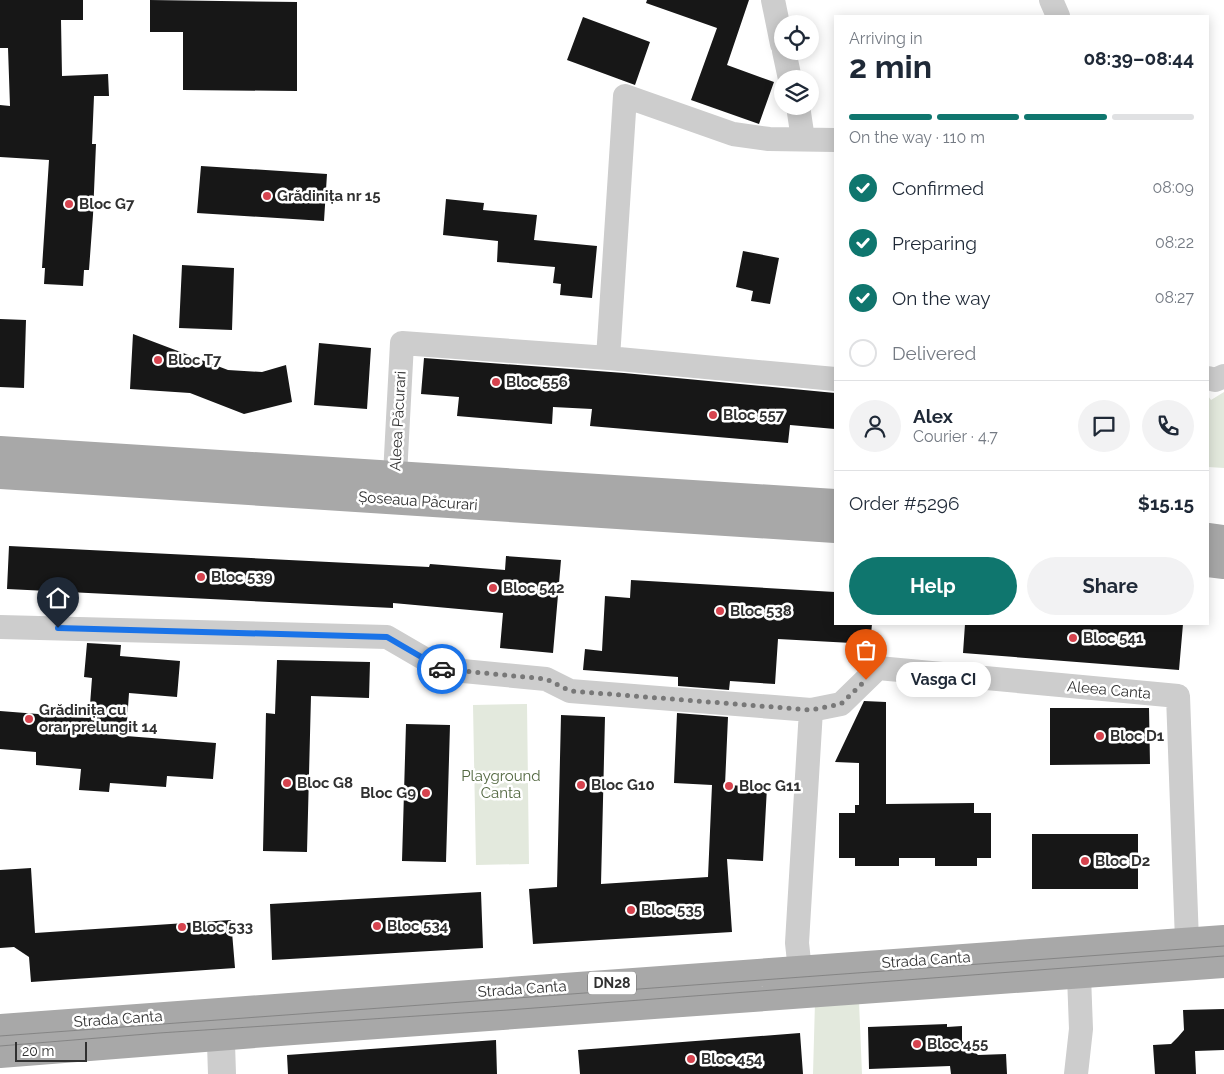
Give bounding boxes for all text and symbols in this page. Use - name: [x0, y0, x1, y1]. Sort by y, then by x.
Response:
- map controls: [774, 15, 819, 115]
- button: locate: [774, 15, 819, 60]
- text: Arriving in: [849, 29, 923, 48]
- text: 08:39–08:44: [1083, 47, 1194, 69]
- text: 2 min: [849, 48, 932, 85]
- button: layers: [774, 70, 819, 115]
- text: On the way · 110 m: [849, 128, 985, 147]
- icon: check: [849, 174, 877, 202]
- text: Confirmed: [892, 177, 984, 199]
- text: 08:09: [1153, 178, 1194, 197]
- place label: Grădinița nr 15: [277, 187, 380, 205]
- marker: Grădinița nr 15: [261, 190, 273, 202]
- place label: Bloc G7: [79, 195, 135, 213]
- marker: Bloc G7: [63, 198, 75, 210]
- icon: check: [849, 229, 877, 257]
- text: Preparing: [892, 232, 977, 254]
- text: 08:22: [1155, 233, 1194, 252]
- icon: check: [849, 284, 877, 312]
- text: On the way: [892, 287, 991, 309]
- text: 08:27: [1155, 288, 1194, 307]
- text: Delivered: [892, 342, 976, 364]
- place label: Bloc T7: [168, 351, 222, 369]
- marker: Bloc T7: [152, 354, 164, 366]
- street label: Aleea Păcurari: [386, 370, 410, 472]
- place label: Bloc 556: [506, 373, 568, 391]
- marker: Bloc 556: [490, 376, 502, 388]
- button: person: [849, 400, 901, 452]
- button: chat: [1078, 400, 1130, 452]
- button: phone: [1142, 400, 1194, 452]
- text: Alex: [913, 405, 953, 427]
- place label: Bloc 557: [723, 406, 785, 424]
- marker: Bloc 557: [707, 409, 719, 421]
- text: Courier · 4.7: [913, 427, 998, 446]
- street label: Șoseaua Păcurari: [358, 488, 478, 514]
- text: Order #5296: [849, 492, 959, 514]
- text: $15.15: [1138, 492, 1194, 514]
- button: Help: [849, 557, 1017, 615]
- button: Share: [1027, 557, 1194, 615]
- place label: Bloc 539: [211, 568, 273, 586]
- marker: Bloc 539: [195, 571, 207, 583]
- pin: [37, 577, 79, 628]
- place label: Bloc 542: [503, 579, 564, 597]
- marker: Bloc 542: [487, 582, 499, 594]
- icon: home: [44, 584, 72, 612]
- place label: Bloc 538: [730, 602, 792, 620]
- marker: Bloc 538: [714, 605, 726, 617]
- pin: [845, 629, 887, 680]
- place label: Bloc 541: [1083, 629, 1144, 647]
- marker: Bloc 541: [1067, 632, 1079, 644]
- icon: bag: [852, 636, 880, 664]
- courier: [417, 644, 467, 694]
- icon: car: [428, 655, 456, 683]
- callout: Vasga CI: [896, 662, 991, 698]
- text: Vasga CI: [911, 670, 976, 689]
- street label: Aleea Canta: [1066, 677, 1152, 703]
- place label: Grădinița cu orar prelungit 14: [39, 701, 158, 736]
- marker: Grădinița cu orar prelungit 14: [23, 713, 35, 725]
- place label: Bloc D1: [1110, 727, 1165, 745]
- marker: Bloc D1: [1094, 730, 1106, 742]
- park label: Playground Canta: [461, 767, 541, 802]
- place label: Bloc G8: [297, 774, 353, 792]
- place label: Bloc G10: [591, 776, 655, 794]
- marker: Bloc G8: [281, 777, 293, 789]
- place label: Bloc G11: [739, 777, 801, 795]
- marker: Bloc G10: [575, 779, 587, 791]
- marker: Bloc G11: [723, 780, 735, 792]
- place label: Bloc G9: [360, 784, 416, 802]
- marker: Bloc G9: [420, 787, 432, 799]
- place label: Bloc D2: [1095, 852, 1150, 870]
- marker: Bloc D2: [1079, 855, 1091, 867]
- place label: Bloc 535: [641, 901, 702, 919]
- marker: Bloc 535: [625, 904, 637, 916]
- place label: Bloc 534: [387, 917, 449, 935]
- place label: Bloc 533: [192, 918, 253, 936]
- marker: Bloc 534: [371, 920, 383, 932]
- marker: Bloc 533: [176, 921, 188, 933]
- street label: Strada Canta: [881, 948, 971, 972]
- road number: DN28: [588, 971, 636, 994]
- street label: Strada Canta: [477, 977, 567, 1001]
- street label: Strada Canta: [73, 1007, 163, 1031]
- place label: Bloc 455: [927, 1035, 988, 1053]
- marker: Bloc 455: [911, 1038, 923, 1050]
- scale bar: [15, 1039, 88, 1062]
- text: 20 m: [22, 1043, 54, 1059]
- place label: Bloc 454: [701, 1050, 763, 1068]
- marker: Bloc 454: [685, 1053, 697, 1065]

